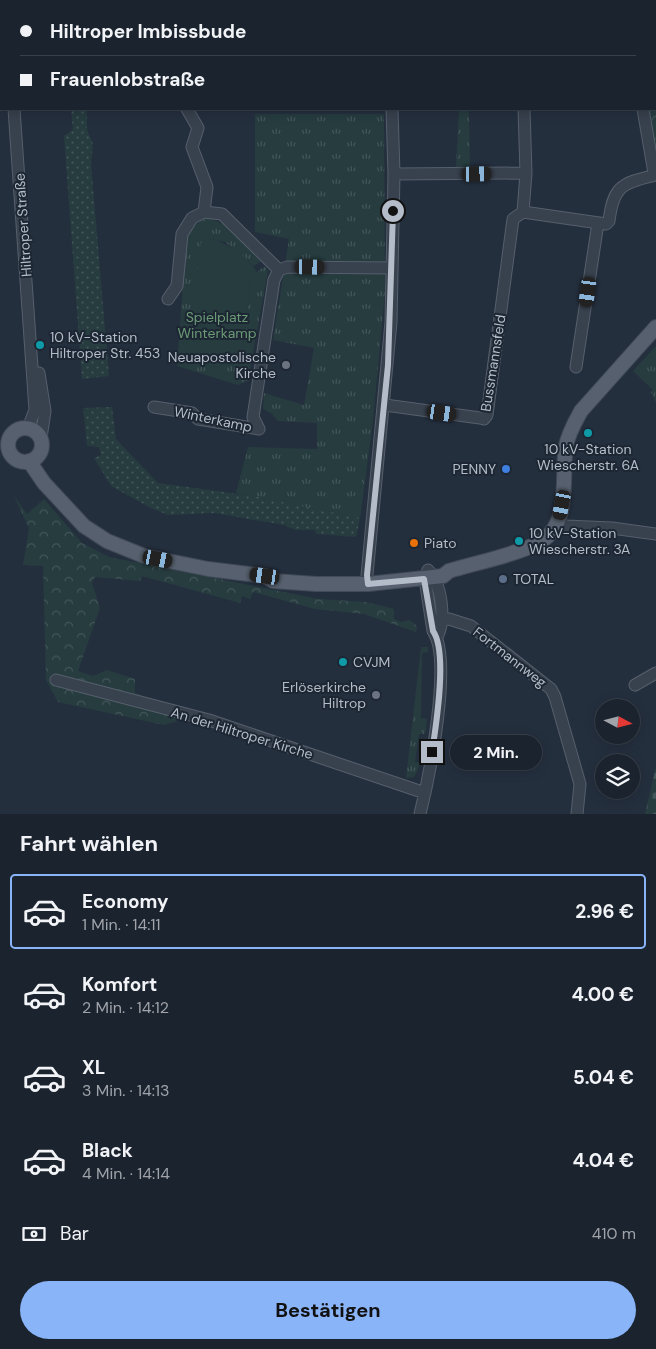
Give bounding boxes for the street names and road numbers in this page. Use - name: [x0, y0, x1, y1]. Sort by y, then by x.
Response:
- street label: Hiltroper Straße: [10, 173, 36, 277]
- street label: Bussmannsfeld: [476, 313, 510, 413]
- street label: Winterkamp: [172, 402, 254, 436]
- street label: Fortmannweg: [470, 623, 551, 691]
- street label: An der Hiltroper Kirche: [169, 703, 315, 763]

